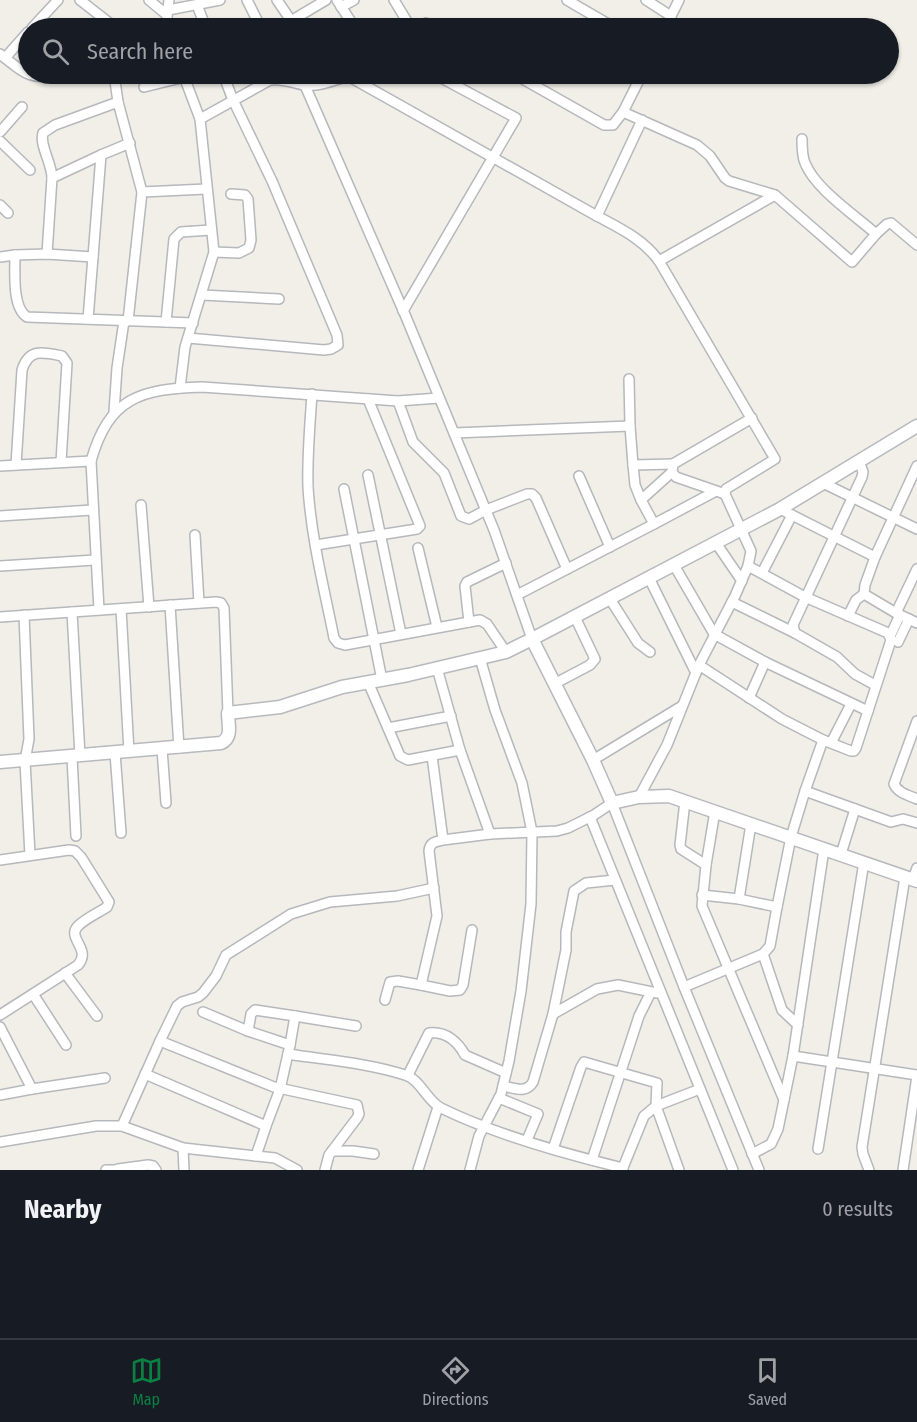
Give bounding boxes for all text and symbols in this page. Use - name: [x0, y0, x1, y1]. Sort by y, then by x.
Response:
- search box: [18, 18, 899, 84]
- icon: search: [39, 35, 72, 68]
- text: Search here: [87, 38, 193, 65]
- text: Nearby: [24, 1194, 101, 1225]
- text: 0 results: [822, 1197, 893, 1221]
- tab: Map: [130, 1354, 163, 1409]
- tab: Directions: [422, 1354, 489, 1409]
- tab: Saved: [748, 1354, 787, 1409]

